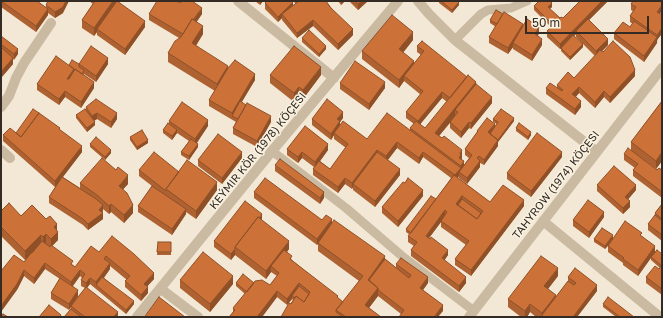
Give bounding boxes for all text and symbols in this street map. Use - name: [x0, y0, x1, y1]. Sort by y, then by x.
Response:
- scale bar: [527, 8, 651, 34]
- text: 50 m: [532, 15, 560, 30]
- street label: KEÝMIR KÖR (1978) KÖÇESI: [207, 90, 309, 212]
- street label: TAHYROW (1974) KÖÇESI: [510, 128, 602, 242]

